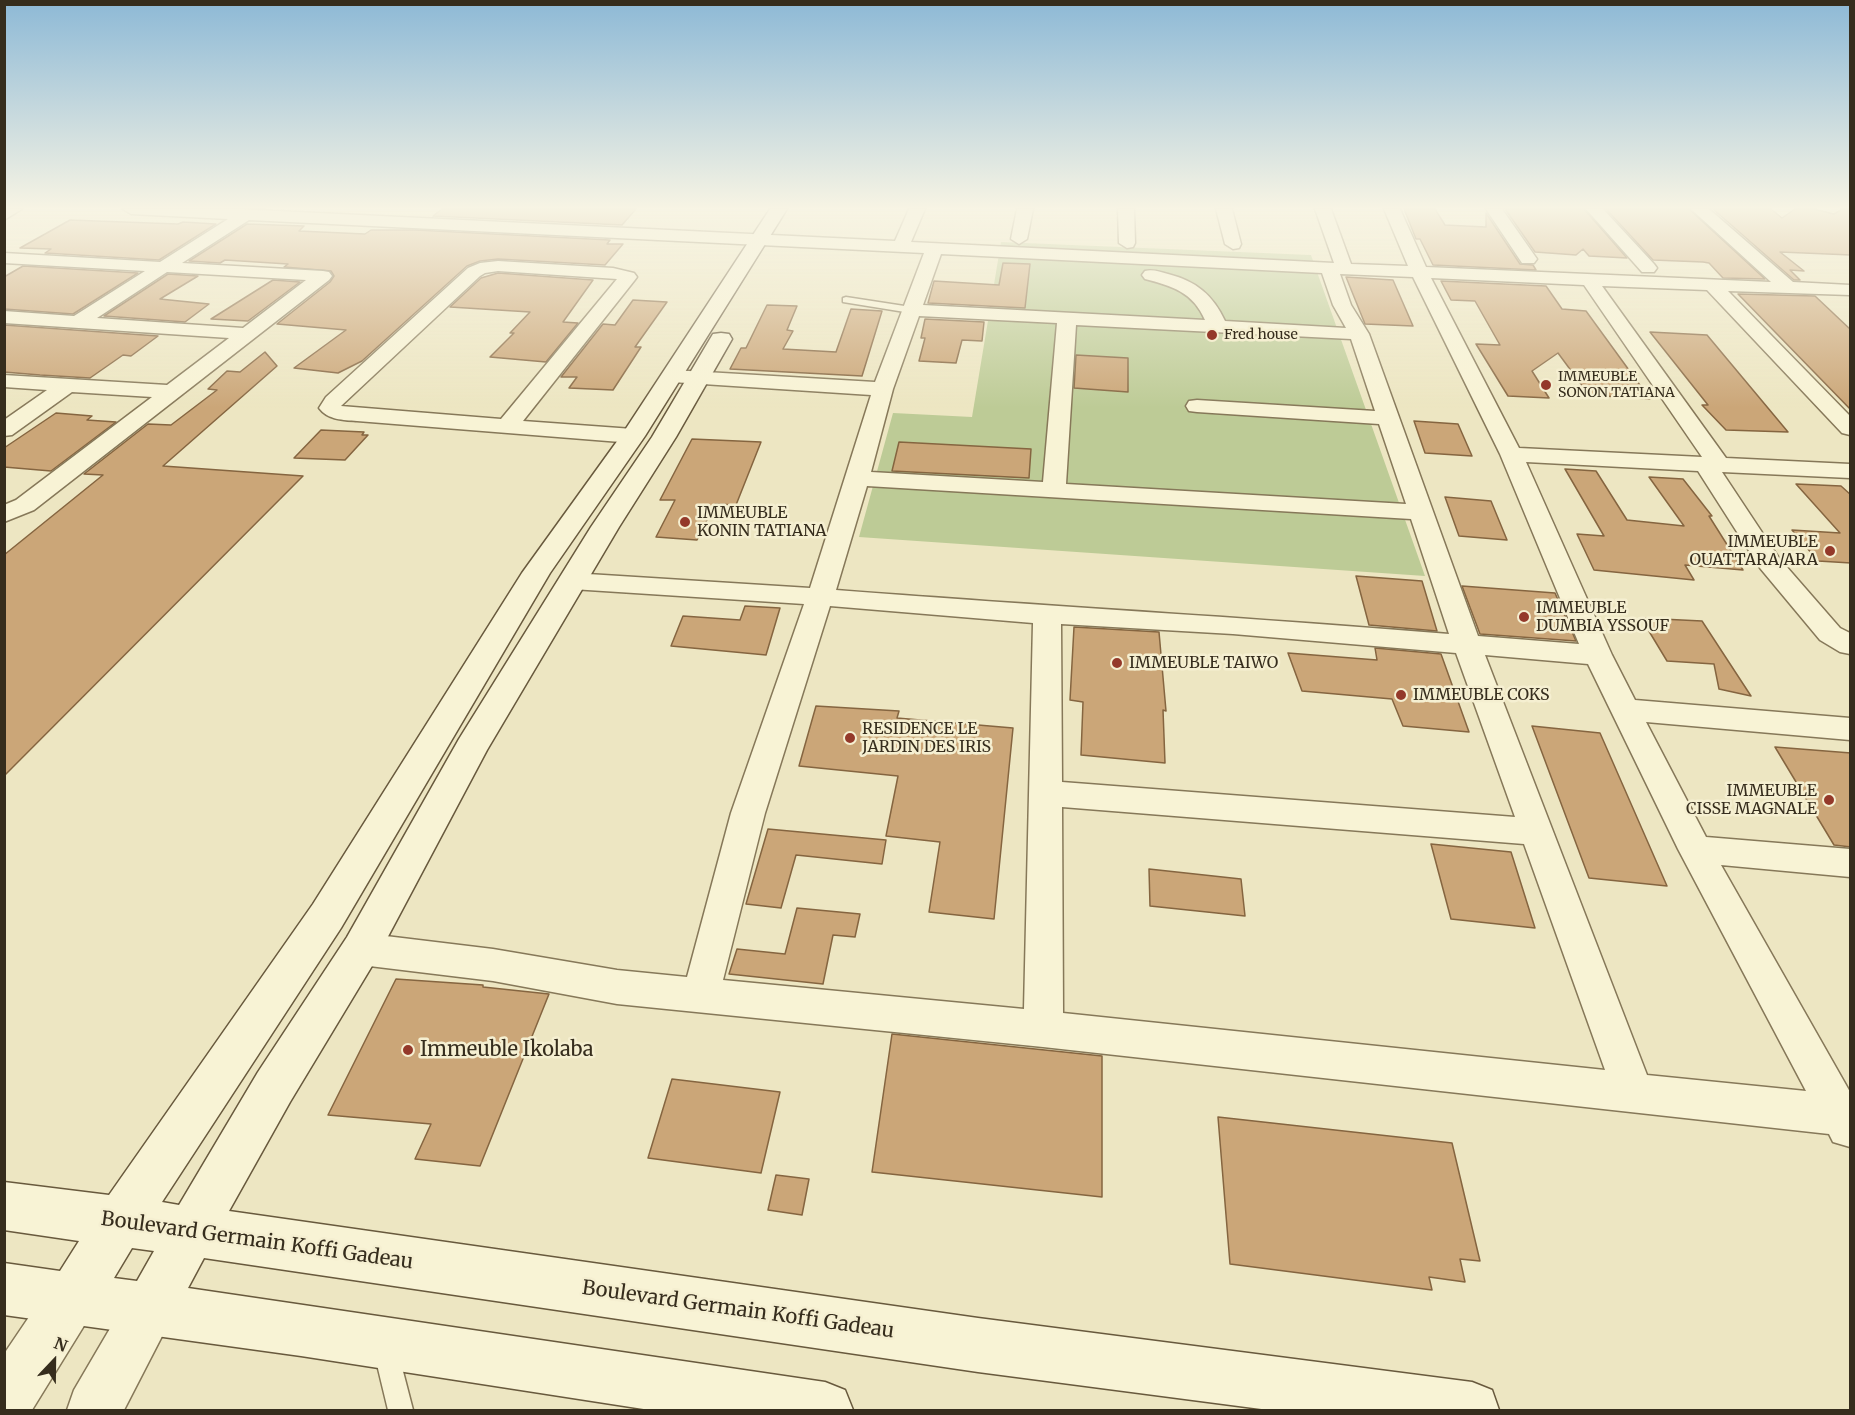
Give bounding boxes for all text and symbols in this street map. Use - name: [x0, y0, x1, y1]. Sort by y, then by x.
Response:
- place label: Fred house: [1224, 327, 1298, 343]
- marker: Fred house: [1205, 328, 1219, 342]
- place label: IMMEUBLE SONON TATIANA: [1558, 369, 1675, 402]
- marker: IMMEUBLE SONON TATIANA: [1539, 378, 1553, 392]
- place label: IMMEUBLE KONIN TATIANA: [697, 503, 827, 541]
- marker: IMMEUBLE KONIN TATIANA: [678, 515, 692, 529]
- place label: IMMEUBLE OUATTARA/ARA: [1689, 532, 1818, 570]
- marker: IMMEUBLE OUATTARA/ARA: [1823, 544, 1837, 558]
- place label: IMMEUBLE DUMBIA YSSOUF: [1536, 598, 1669, 636]
- marker: IMMEUBLE DUMBIA YSSOUF: [1517, 610, 1531, 624]
- place label: IMMEUBLE TAIWO: [1129, 653, 1278, 673]
- marker: IMMEUBLE TAIWO: [1110, 656, 1124, 670]
- place label: IMMEUBLE COKS: [1413, 685, 1550, 705]
- marker: IMMEUBLE COKS: [1394, 688, 1408, 702]
- place label: RESIDENCE LE JARDIN DES IRIS: [862, 719, 991, 757]
- marker: RESIDENCE LE JARDIN DES IRIS: [843, 731, 857, 745]
- place label: IMMEUBLE CISSE MAGNALE: [1686, 781, 1817, 819]
- marker: IMMEUBLE CISSE MAGNALE: [1822, 793, 1836, 807]
- place label: Immeuble Ikolaba: [420, 1038, 593, 1062]
- marker: Immeuble Ikolaba: [401, 1043, 415, 1057]
- street label: Boulevard Germain Koffi Gadeau: [99, 1207, 415, 1275]
- street label: Boulevard Germain Koffi Gadeau: [580, 1276, 896, 1344]
- north arrow: [24, 1331, 84, 1391]
- text: N: [51, 1333, 70, 1356]

